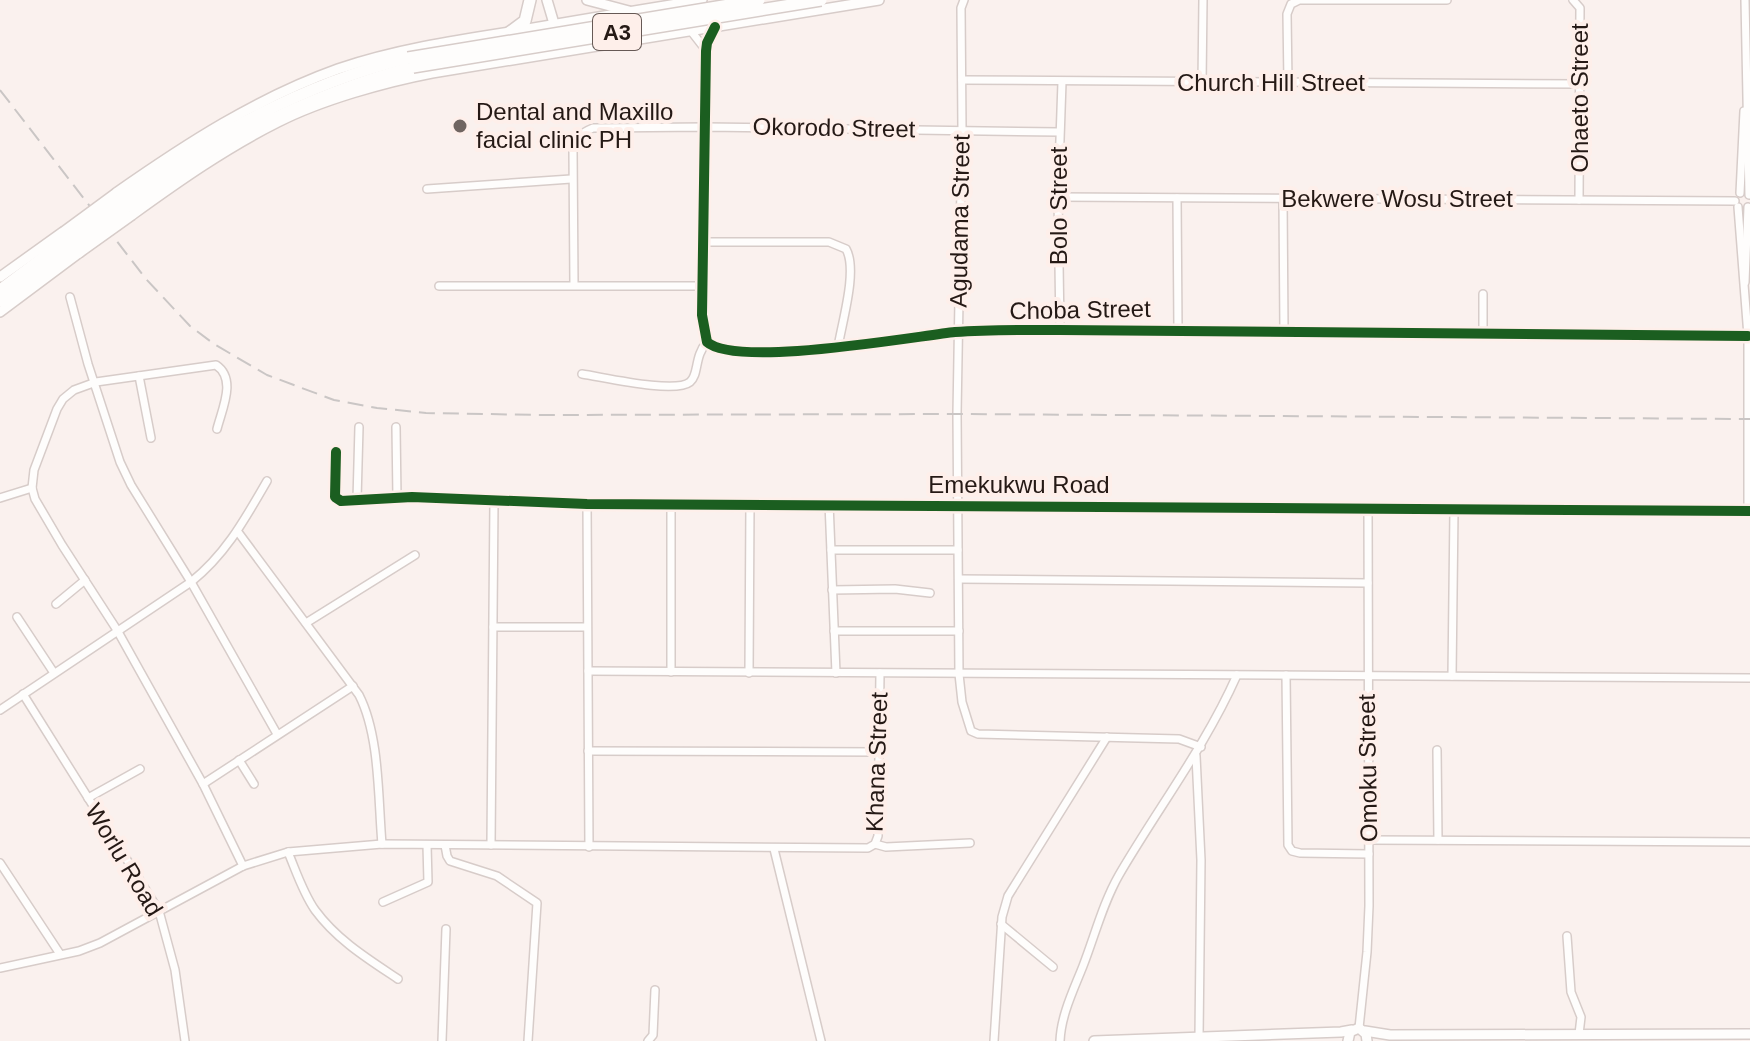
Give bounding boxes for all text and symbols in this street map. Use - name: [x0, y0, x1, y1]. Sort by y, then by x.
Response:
- road number: A3: [593, 14, 641, 50]
- street label: Ohaeto Street: [1566, 23, 1593, 173]
- street label: Church Hill Street: [1177, 69, 1365, 96]
- place label: Dental and Maxillo facial clinic PH: [476, 98, 673, 153]
- street label: Okorodo Street: [752, 113, 916, 142]
- marker: Dental and Maxillo facial clinic PH: [451, 117, 469, 135]
- street label: Agudama Street: [944, 134, 975, 308]
- street label: Bolo Street: [1045, 146, 1072, 265]
- street label: Bekwere Wosu Street: [1281, 185, 1513, 212]
- street label: Choba Street: [1009, 295, 1151, 324]
- street label: Emekukwu Road: [928, 471, 1110, 498]
- street label: Khana Street: [861, 691, 892, 832]
- street label: Omoku Street: [1353, 693, 1382, 842]
- street label: Worlu Road: [80, 799, 169, 921]

